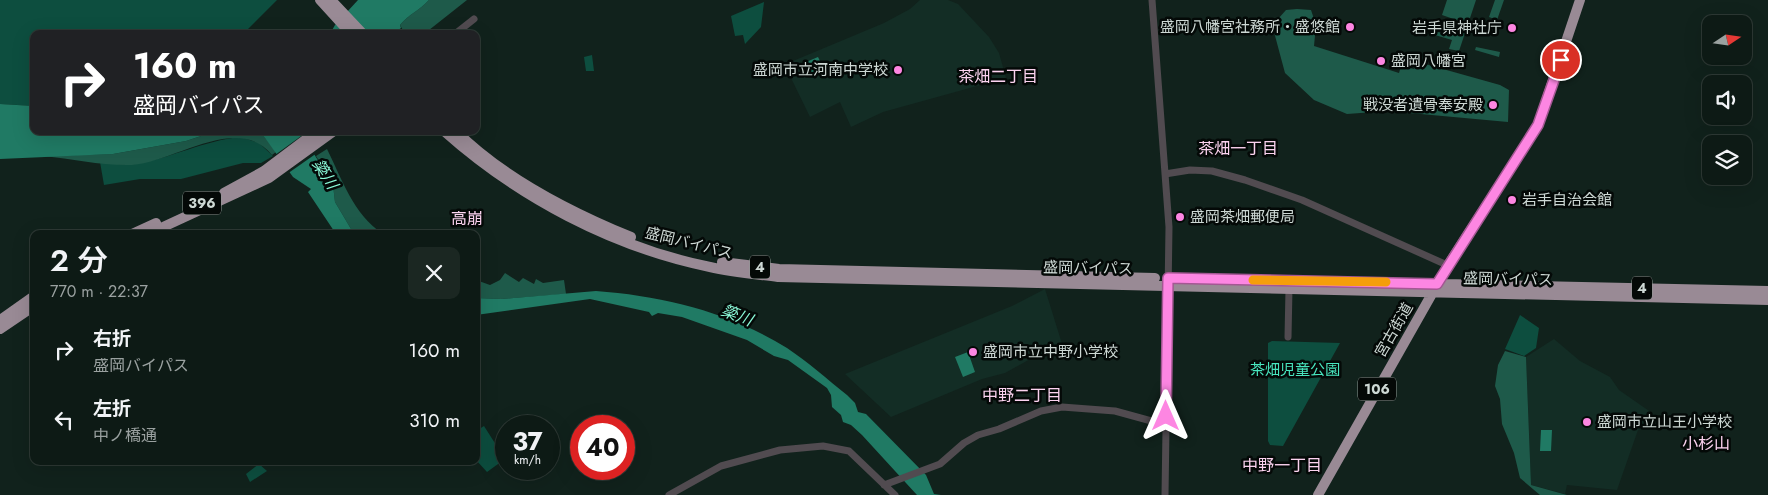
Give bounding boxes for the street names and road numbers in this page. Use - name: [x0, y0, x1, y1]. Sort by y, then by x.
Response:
- road number: 396: [183, 192, 221, 214]
- street label: 盛岡バイパス: [643, 221, 735, 265]
- road number: 4: [750, 256, 770, 278]
- street label: 盛岡バイパス: [1043, 256, 1133, 280]
- street label: 盛岡バイパス: [1463, 267, 1553, 291]
- road number: 4: [1632, 276, 1652, 300]
- street label: 宮古街道: [1369, 299, 1419, 361]
- road number: 106: [1358, 378, 1396, 400]

